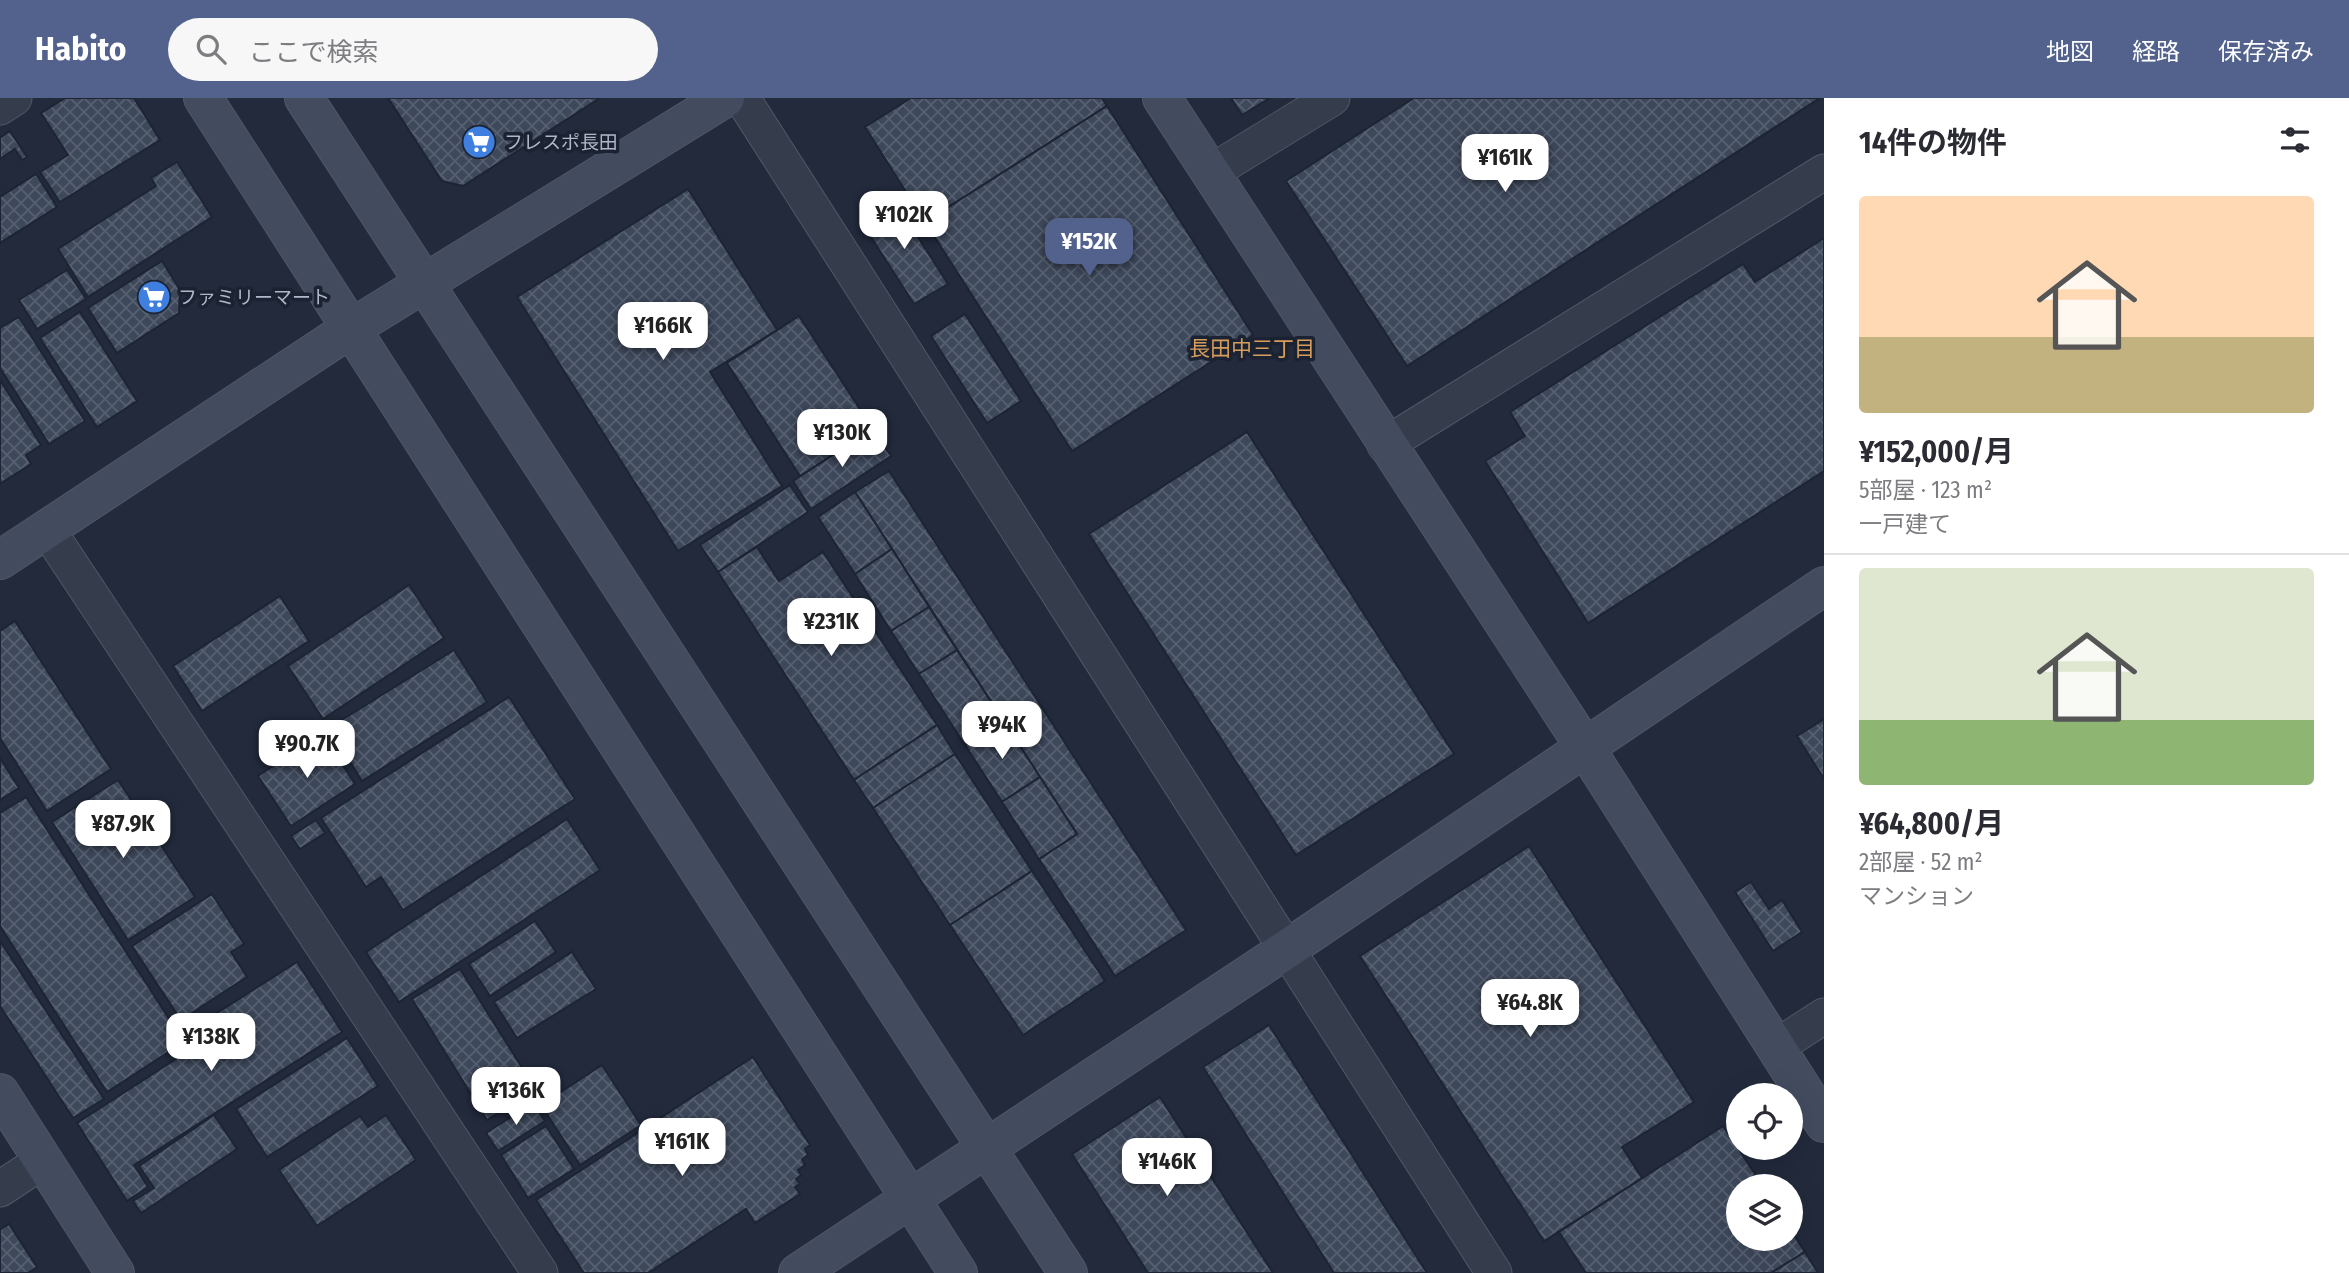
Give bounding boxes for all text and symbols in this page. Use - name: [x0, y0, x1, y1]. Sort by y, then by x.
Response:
- search box: [168, 18, 658, 81]
- text: Habito: [35, 29, 126, 69]
- icon: search: [192, 30, 230, 68]
- text: ここで検索: [248, 37, 378, 68]
- text: 地図: [2046, 38, 2094, 66]
- text: 経路: [2132, 38, 2180, 66]
- text: 保存済み: [2218, 38, 2314, 66]
- icon: filters: [2276, 121, 2314, 159]
- supermarket icon: フレスポ長田: [460, 123, 498, 161]
- text: 14件の物件: [1859, 125, 2007, 161]
- place label: フレスポ長田: [504, 131, 618, 154]
- pin: ¥161K: [1456, 134, 1554, 194]
- text: ¥161K: [1478, 143, 1532, 171]
- pin: ¥102K: [855, 192, 953, 251]
- text: ¥102K: [875, 200, 933, 228]
- pin: ¥152K: [1040, 218, 1138, 278]
- text: ¥152K: [1061, 227, 1117, 255]
- icon: home: [2024, 242, 2150, 368]
- supermarket icon: ファミリーマート: [135, 278, 173, 316]
- place label: ファミリーマート: [178, 286, 330, 309]
- pin: ¥166K: [614, 302, 712, 362]
- text: ¥166K: [634, 311, 692, 339]
- district label: 長田中三丁目: [1189, 336, 1315, 362]
- pin: ¥130K: [793, 410, 891, 469]
- text: ¥130K: [813, 418, 871, 446]
- text: ¥152,000/月: [1859, 434, 2014, 470]
- text: 5部屋 · 123 m²: [1859, 476, 1992, 504]
- text: 一戸建て: [1859, 510, 1951, 538]
- pin: ¥231K: [782, 598, 880, 658]
- text: ¥231K: [803, 607, 859, 635]
- icon: home: [2024, 614, 2150, 740]
- pin: ¥94K: [961, 702, 1043, 761]
- text: ¥94K: [978, 710, 1026, 738]
- pin: ¥90.7K: [250, 720, 364, 780]
- text: ¥90.7K: [275, 729, 339, 757]
- pin: ¥87.9K: [66, 800, 180, 860]
- text: ¥64,800/月: [1859, 806, 2004, 842]
- text: ¥87.9K: [91, 809, 155, 837]
- text: 2部屋 · 52 m²: [1859, 848, 1983, 876]
- text: マンション: [1859, 882, 1974, 910]
- pin: ¥64.8K: [1473, 979, 1587, 1039]
- text: ¥64.8K: [1497, 988, 1563, 1016]
- pin: ¥138K: [162, 1014, 260, 1073]
- text: ¥138K: [182, 1022, 240, 1050]
- pin: ¥136K: [467, 1068, 565, 1127]
- text: ¥136K: [487, 1076, 545, 1104]
- map controls: [1726, 1083, 1803, 1251]
- button: locate: [1726, 1083, 1803, 1160]
- pin: ¥161K: [633, 1118, 731, 1178]
- text: ¥161K: [655, 1127, 709, 1155]
- pin: ¥146K: [1118, 1138, 1216, 1198]
- text: ¥146K: [1138, 1147, 1196, 1175]
- button: layers: [1726, 1174, 1803, 1251]

